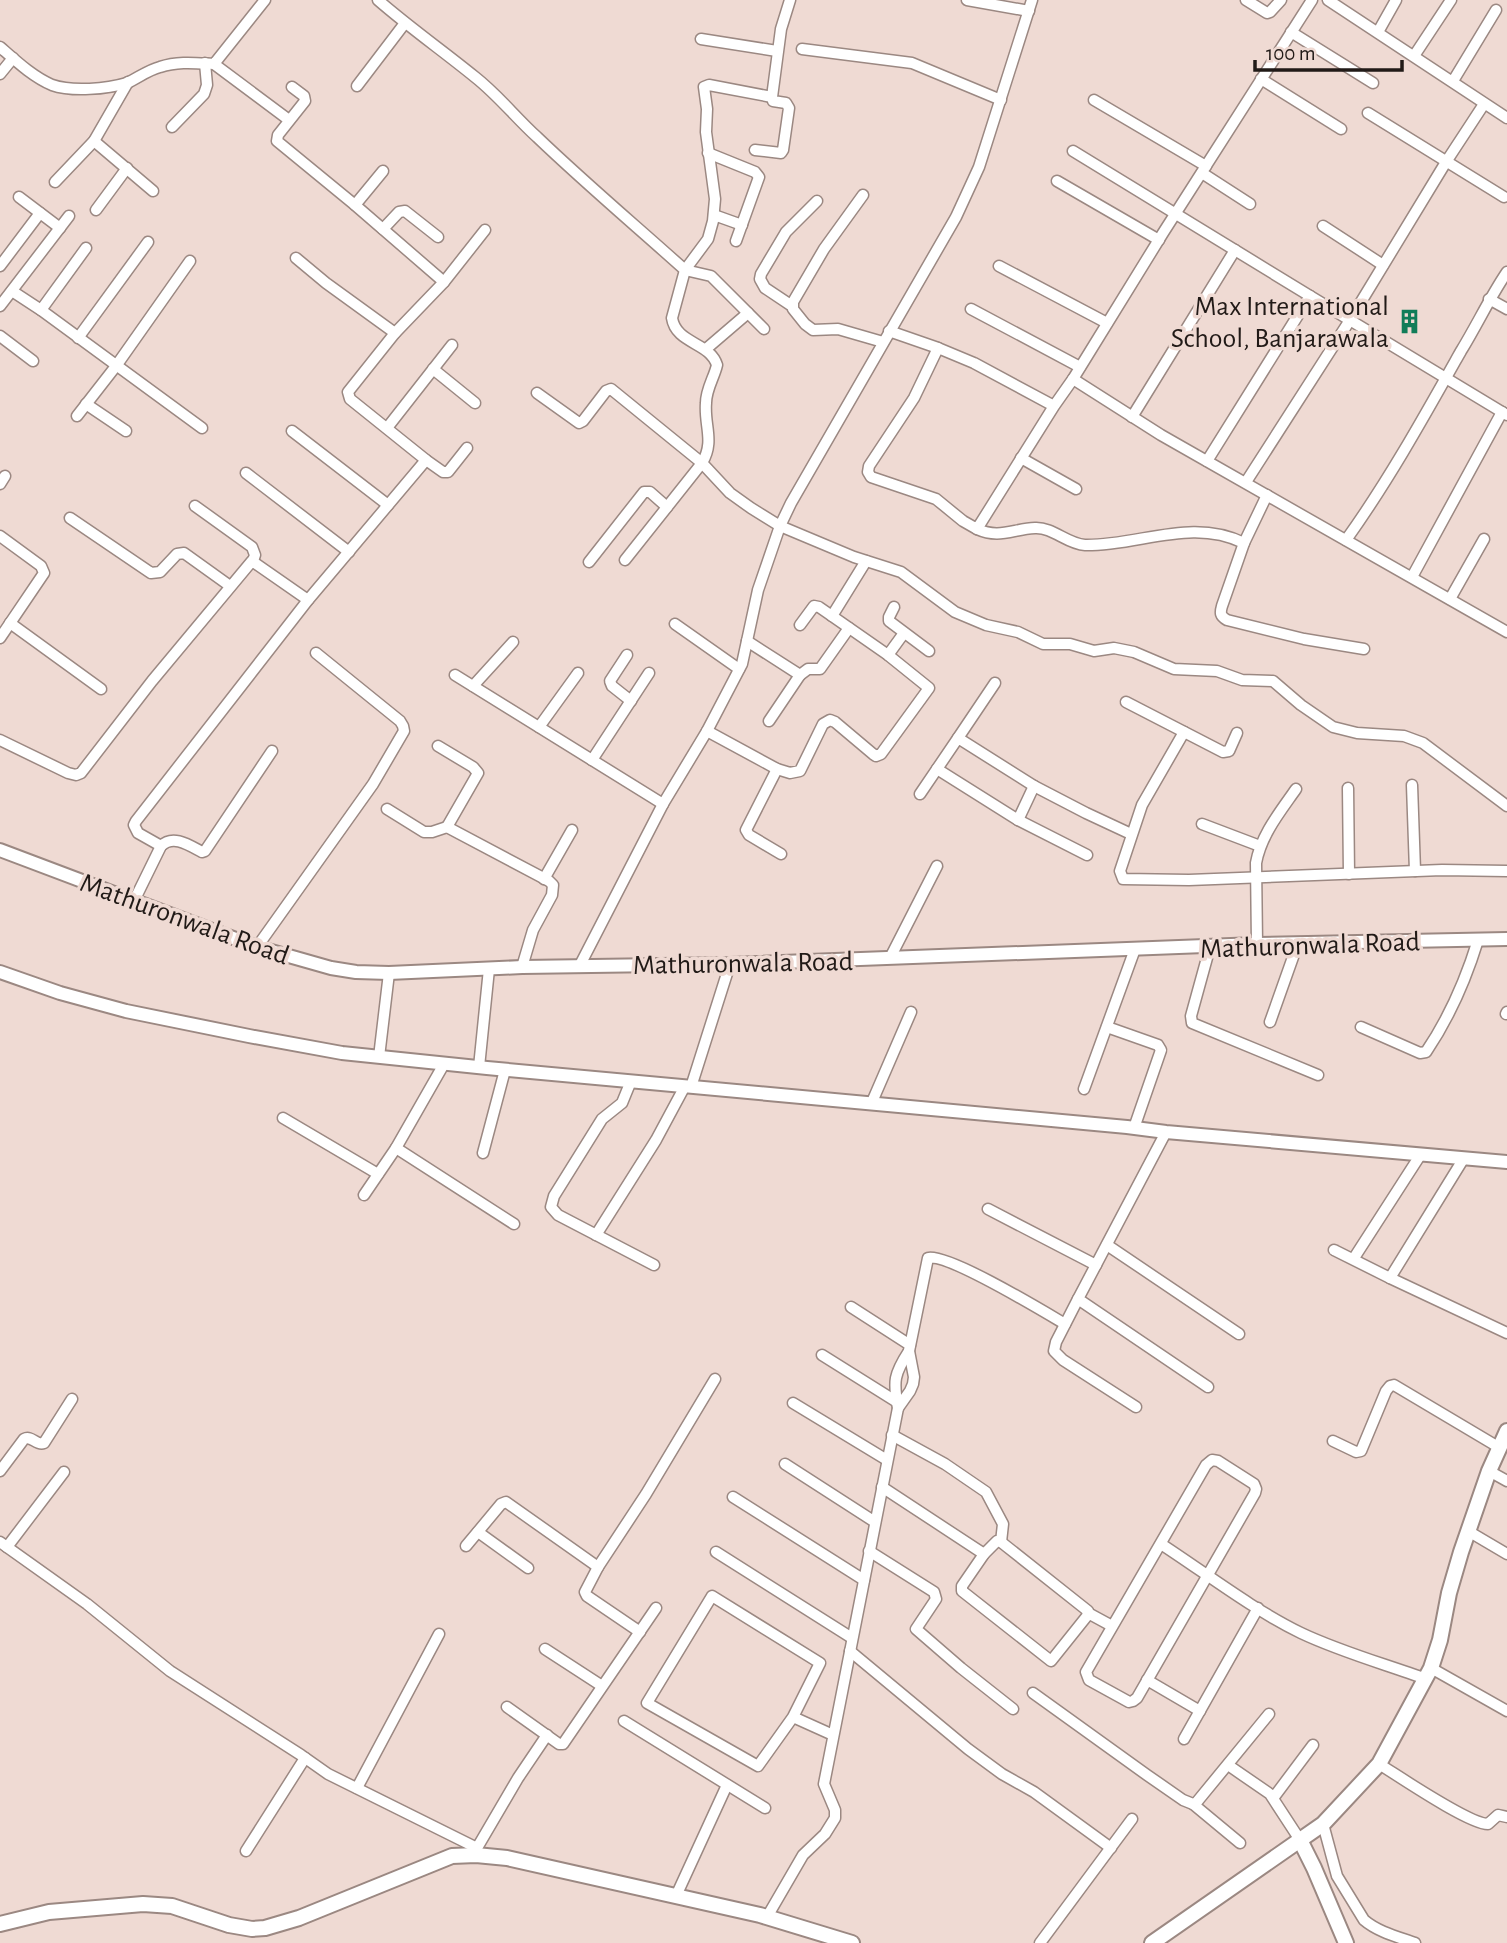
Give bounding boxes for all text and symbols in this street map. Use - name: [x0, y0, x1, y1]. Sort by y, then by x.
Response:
- scale bar: [1255, 28, 1402, 72]
- text: 100 m: [1266, 43, 1316, 64]
- place label: Max International School, Banjarawala: [1171, 293, 1389, 353]
- building icon: Max International School, Banjarawala: [1395, 307, 1423, 335]
- street label: Mathuronwala Road: [76, 869, 293, 971]
- street label: Mathuronwala Road: [1200, 928, 1421, 964]
- street label: Mathuronwala Road: [633, 948, 853, 980]

